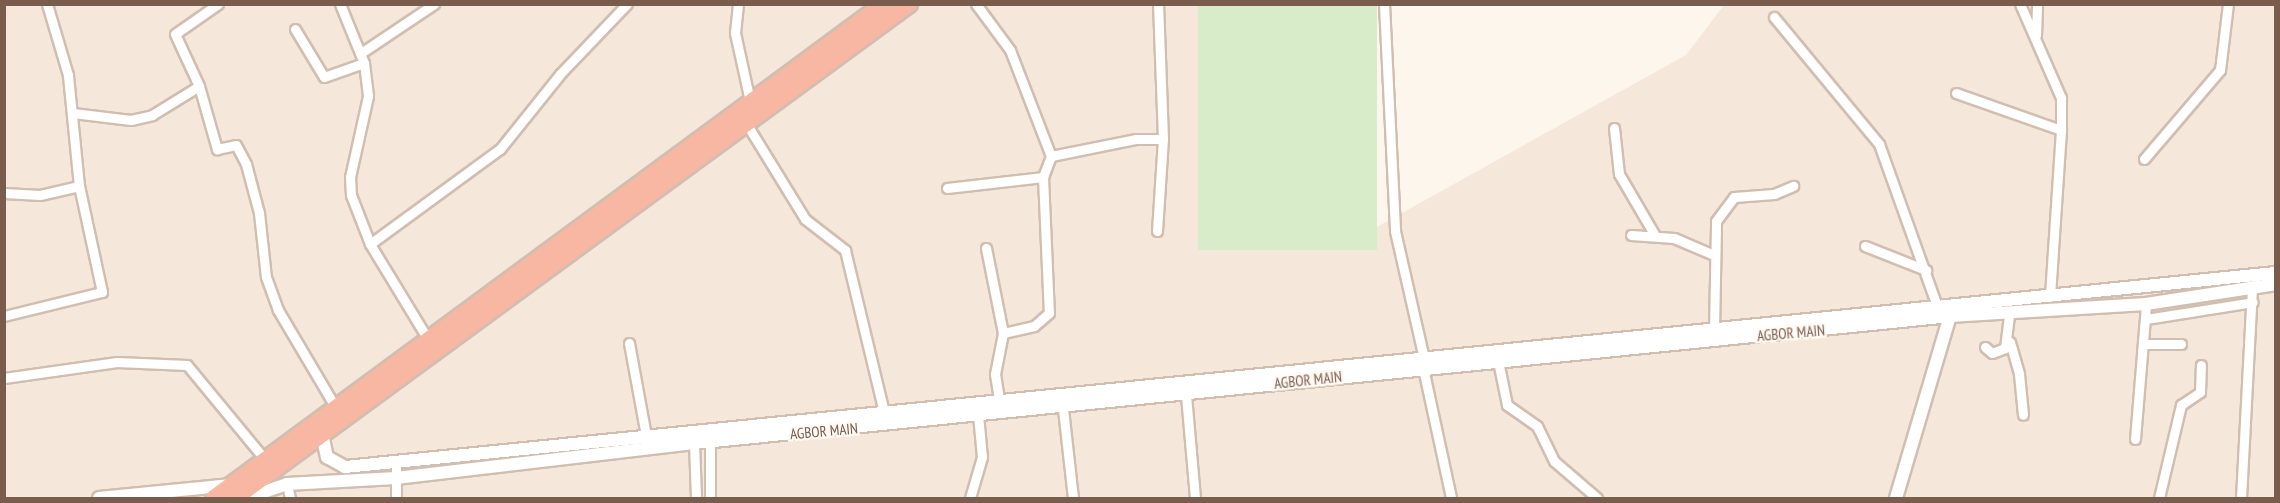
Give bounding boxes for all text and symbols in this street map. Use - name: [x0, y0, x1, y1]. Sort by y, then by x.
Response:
- street label: AGBOR MAIN: [1756, 321, 1826, 345]
- street label: AGBOR MAIN: [1273, 367, 1343, 393]
- street label: AGBOR MAIN: [789, 419, 859, 443]

